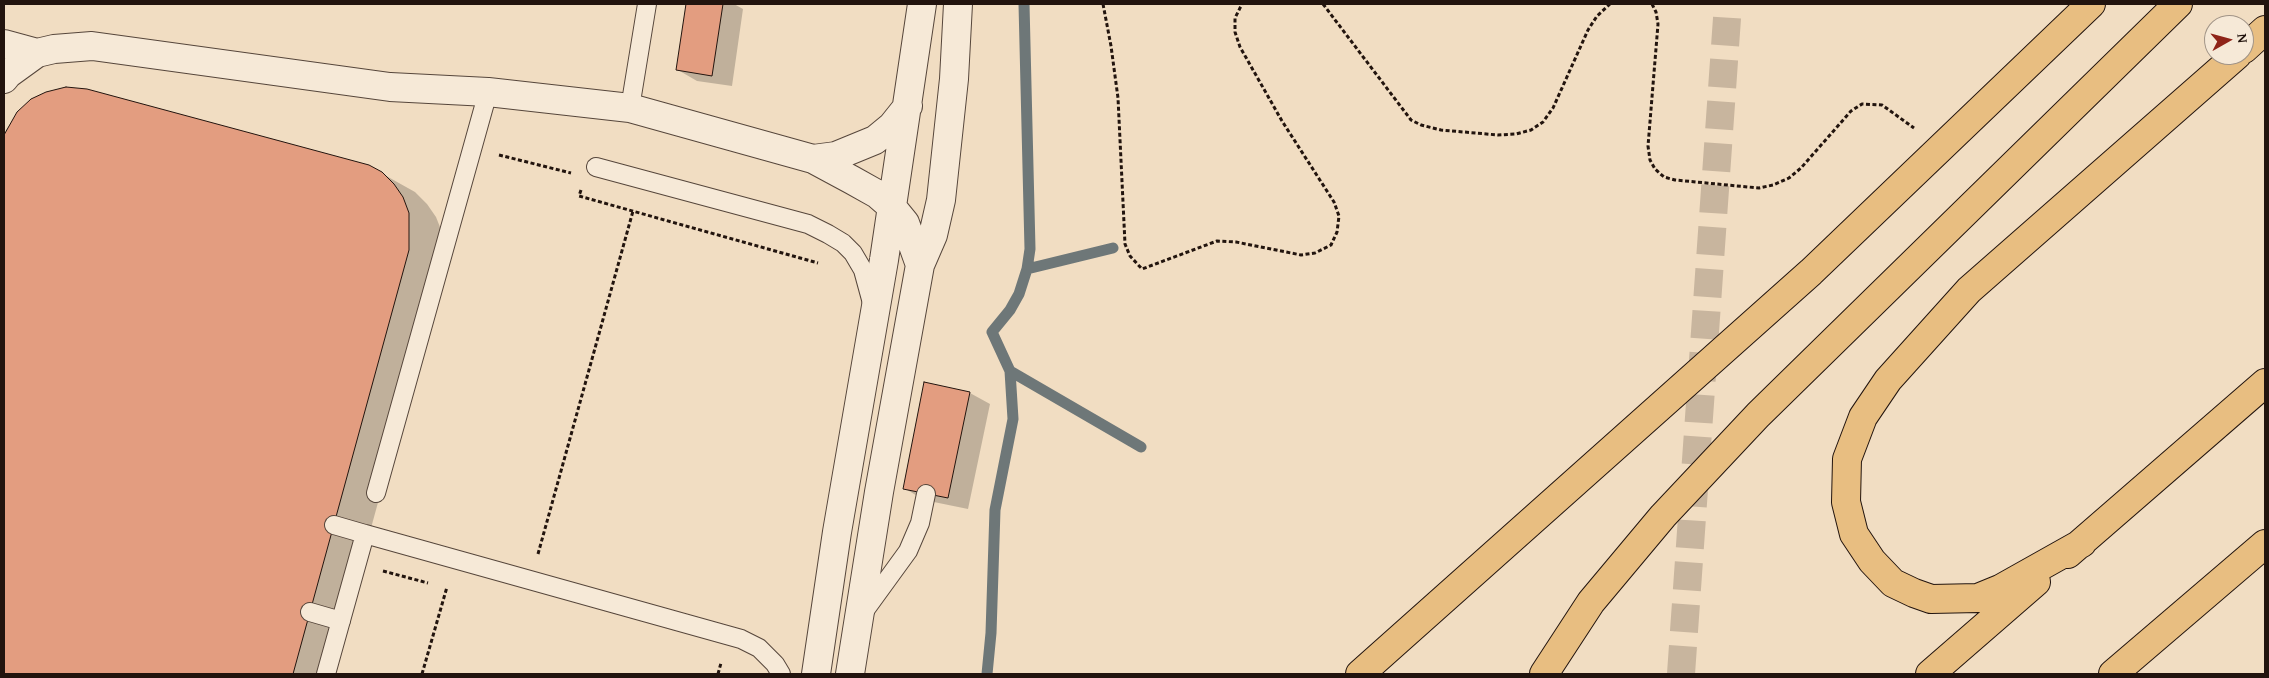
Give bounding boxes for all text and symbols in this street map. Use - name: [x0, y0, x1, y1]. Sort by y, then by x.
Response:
- north arrow: [2204, 15, 2254, 65]
- text: N: [2232, 32, 2253, 44]

